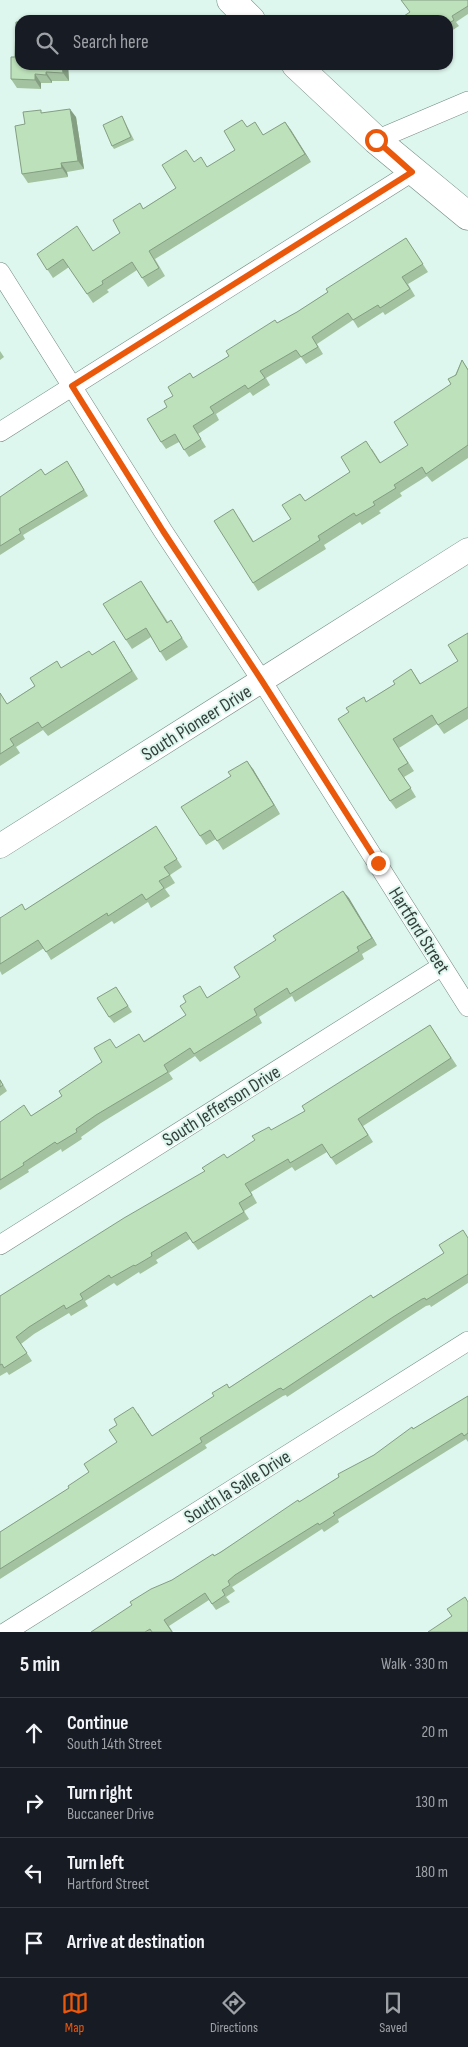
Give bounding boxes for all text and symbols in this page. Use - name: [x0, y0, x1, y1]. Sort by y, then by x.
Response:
- search box: [15, 15, 453, 70]
- icon: search: [33, 29, 61, 57]
- text: Search here: [73, 31, 149, 54]
- route start: [365, 129, 388, 152]
- street label: South Pioneer Drive: [138, 680, 256, 766]
- route end: [367, 852, 390, 875]
- street label: Hartford Street: [383, 883, 454, 978]
- street label: South Jefferson Drive: [159, 1061, 285, 1152]
- street label: South la Salle Drive: [180, 1445, 295, 1529]
- text: 5 min: [20, 1652, 60, 1677]
- text: Walk · 330 m: [381, 1655, 448, 1674]
- text: Continue: [67, 1712, 128, 1735]
- icon: ahead: [20, 1719, 48, 1747]
- text: 20 m: [421, 1723, 448, 1742]
- text: South 14th Street: [67, 1735, 162, 1754]
- text: Turn right: [67, 1782, 132, 1805]
- icon: right: [20, 1789, 48, 1817]
- text: 130 m: [416, 1793, 448, 1812]
- text: Buccaneer Drive: [67, 1805, 154, 1824]
- text: Turn left: [67, 1852, 124, 1875]
- icon: left: [20, 1859, 48, 1887]
- text: 180 m: [415, 1863, 448, 1882]
- text: Hartford Street: [67, 1875, 149, 1894]
- icon: arrive: [20, 1929, 48, 1957]
- text: Arrive at destination: [67, 1931, 205, 1954]
- tab: Map: [61, 1989, 89, 2036]
- tab: Directions: [210, 1989, 258, 2036]
- tab: Saved: [379, 1989, 407, 2036]

